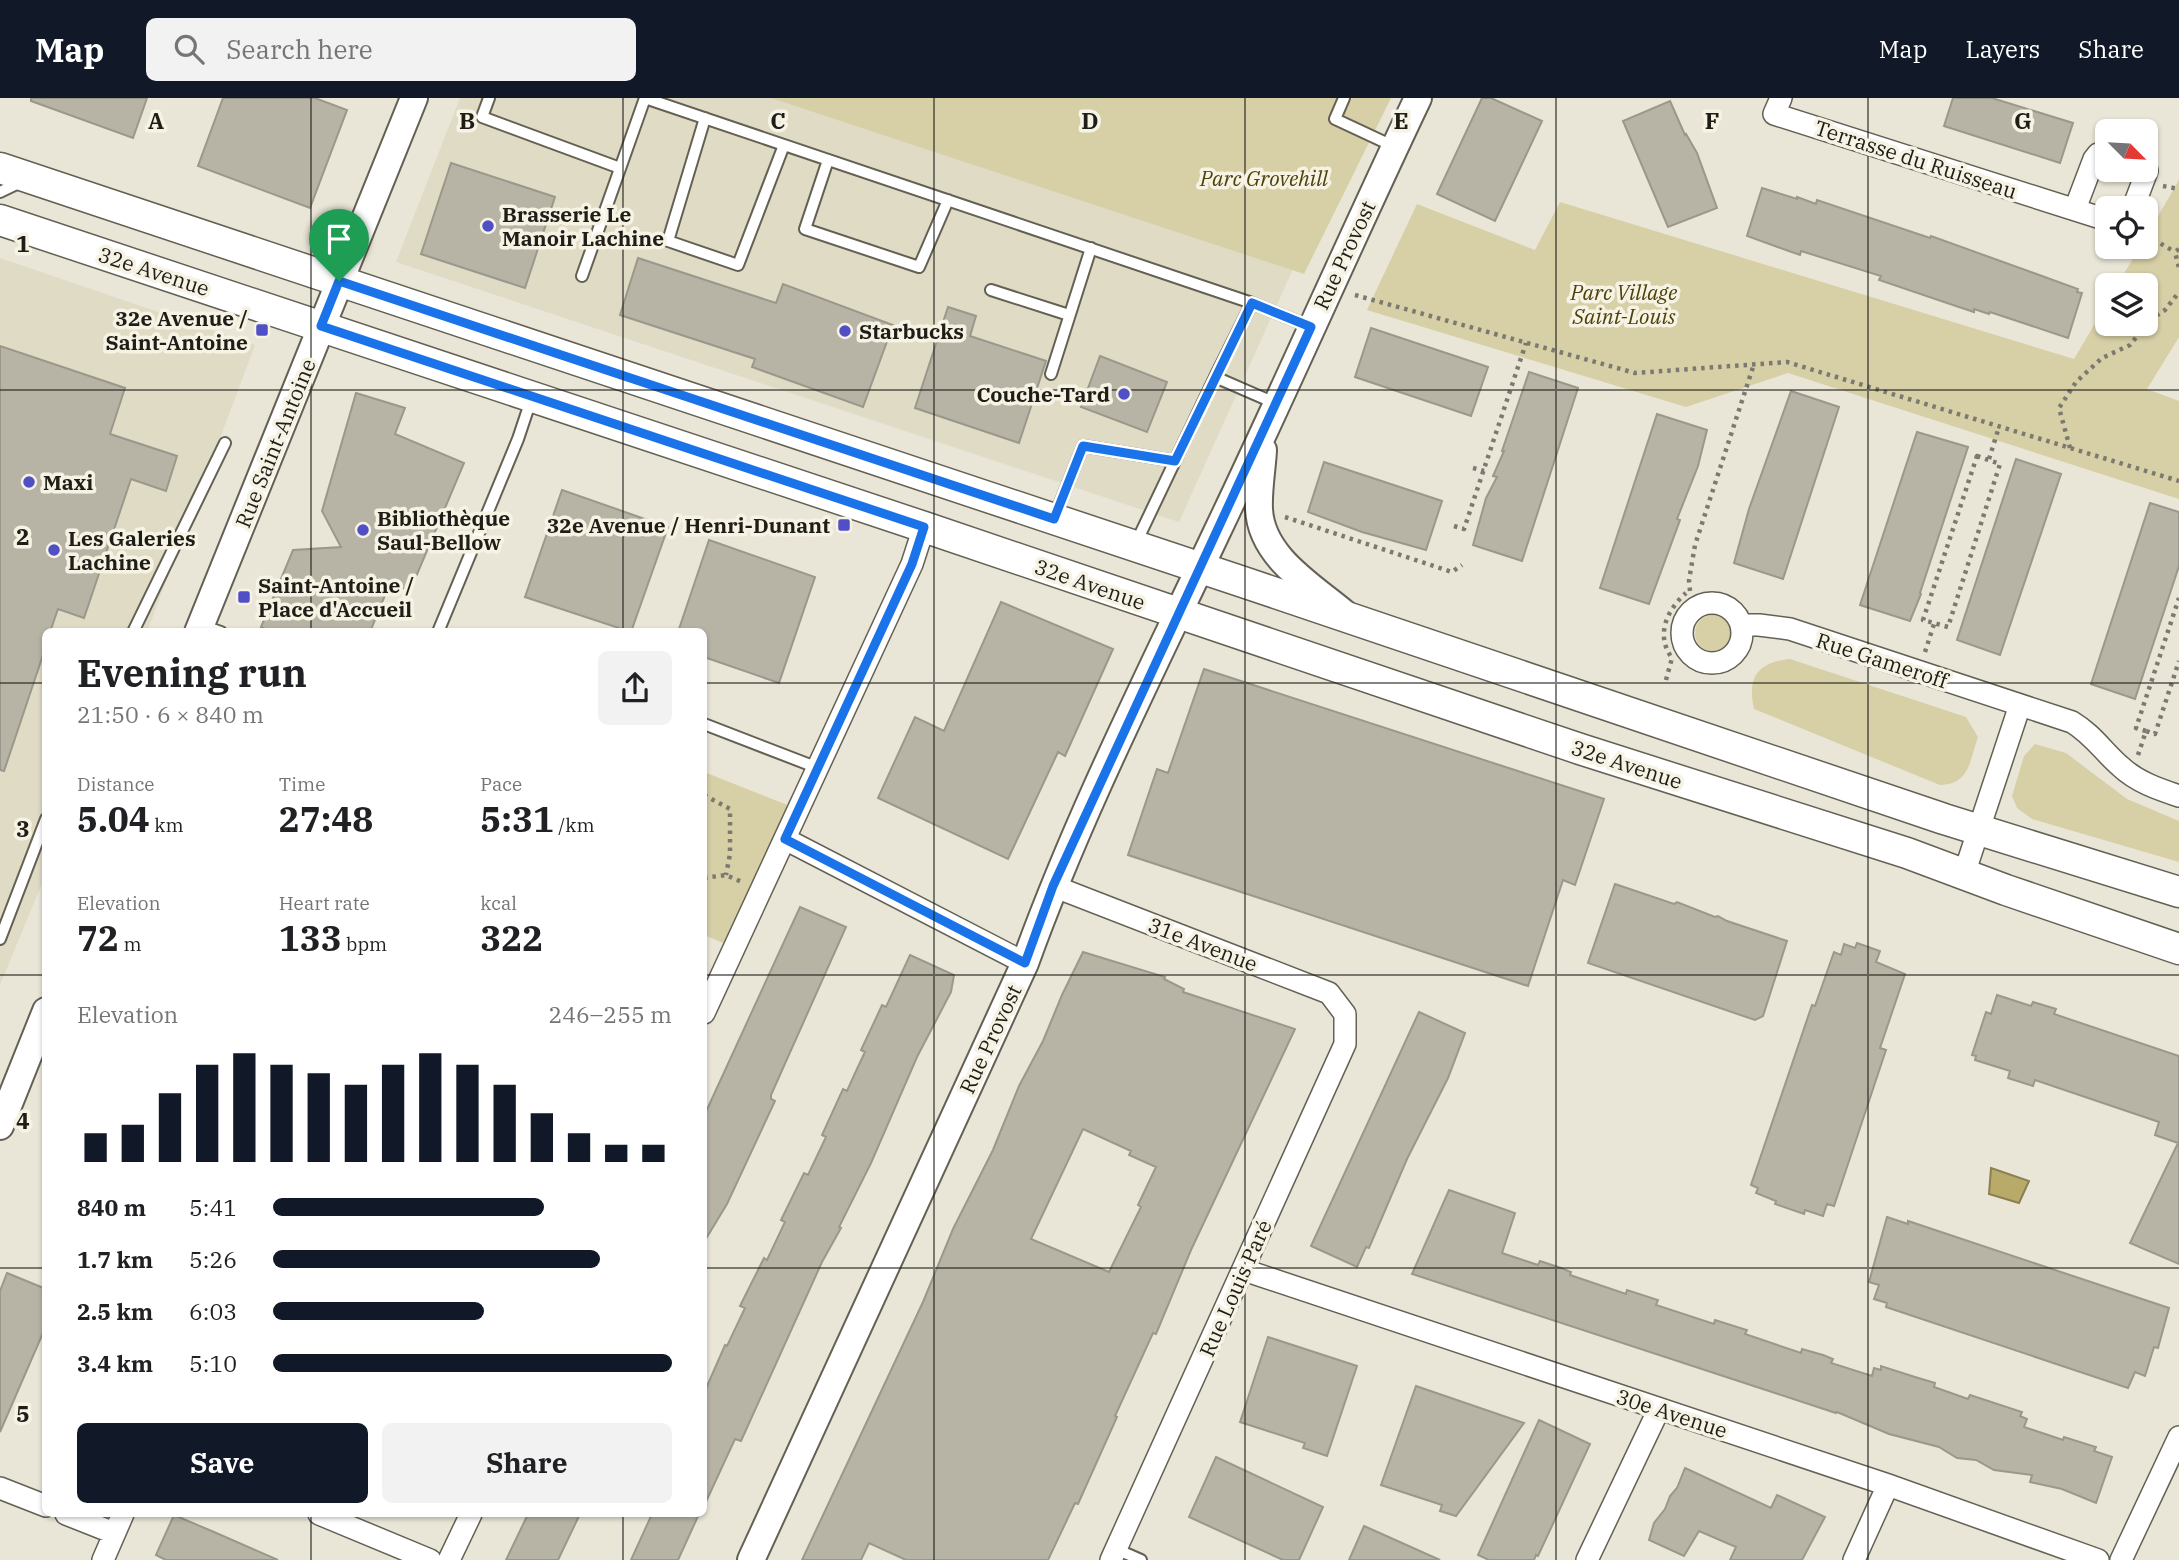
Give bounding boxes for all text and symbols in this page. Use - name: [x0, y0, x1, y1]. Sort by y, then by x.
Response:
- search box: [146, 18, 636, 81]
- text: Map: [35, 28, 104, 71]
- icon: search: [170, 30, 208, 68]
- text: Search here: [226, 32, 373, 66]
- text: Map: [1879, 33, 1927, 65]
- text: Layers: [1965, 33, 2040, 65]
- text: Share: [2078, 33, 2144, 65]
- text: A: [148, 105, 164, 135]
- text: B: [459, 105, 475, 135]
- text: C: [770, 105, 786, 135]
- text: D: [1081, 105, 1099, 135]
- text: E: [1393, 105, 1409, 135]
- text: F: [1705, 105, 1719, 135]
- text: G: [2014, 105, 2032, 135]
- street label: Terrasse du Ruisseau: [1811, 113, 2021, 205]
- north arrow: [2095, 119, 2158, 182]
- map controls: [2095, 119, 2158, 336]
- park label: Parc Grovehill: [1199, 164, 1329, 192]
- street label: Rue Provost: [1307, 196, 1381, 314]
- button: locate: [2095, 196, 2158, 259]
- place label: Brasserie Le Manoir Lachine: [502, 200, 664, 252]
- pin: [309, 209, 369, 281]
- marker: Brasserie Le Manoir Lachine: [480, 218, 496, 234]
- icon: arrive: [320, 220, 358, 258]
- text: 1: [16, 228, 30, 258]
- street label: 32e Avenue: [95, 240, 213, 302]
- button: layers: [2095, 273, 2158, 336]
- park label: Parc Village Saint-Louis: [1570, 278, 1678, 330]
- place label: 32e Avenue / Saint-Antoine: [106, 304, 248, 356]
- place label: Starbucks: [859, 317, 964, 345]
- marker: 32e Avenue / Saint-Antoine: [254, 322, 270, 338]
- marker: Starbucks: [837, 323, 853, 339]
- street label: Rue Saint-Antoine: [228, 354, 322, 532]
- place label: Couche-Tard: [976, 380, 1110, 408]
- marker: Couche-Tard: [1116, 386, 1132, 402]
- place label: Maxi: [43, 468, 93, 496]
- marker: Maxi: [21, 474, 37, 490]
- place label: Bibliothèque Saul-Bellow: [377, 504, 510, 556]
- place label: 32e Avenue / Henri-Dunant: [547, 511, 830, 539]
- marker: 32e Avenue / Henri-Dunant: [836, 517, 852, 533]
- text: 2: [16, 521, 30, 551]
- marker: Bibliothèque Saul-Bellow: [355, 522, 371, 538]
- place label: Les Galeries Lachine: [68, 524, 196, 576]
- marker: Les Galeries Lachine: [46, 542, 62, 558]
- street label: 32e Avenue: [1031, 552, 1149, 616]
- place label: Saint-Antoine / Place d'Accueil: [258, 571, 414, 623]
- marker: Saint-Antoine / Place d'Accueil: [236, 589, 252, 605]
- street label: Rue Gameroff: [1813, 626, 1953, 695]
- text: Evening run: [77, 648, 307, 697]
- button: share: [598, 651, 672, 725]
- text: 21:50 · 6 × 840 m: [77, 699, 264, 729]
- street label: 32e Avenue: [1568, 733, 1686, 795]
- text: Distance: [77, 772, 155, 796]
- text: Time: [279, 772, 325, 796]
- text: Pace: [480, 772, 522, 796]
- text: 5.04: [77, 796, 150, 842]
- text: 27:48: [279, 796, 373, 842]
- text: 5:31: [480, 796, 554, 842]
- text: 3: [16, 813, 30, 843]
- text: km: [150, 813, 184, 837]
- text: /km: [554, 813, 595, 837]
- text: Elevation: [77, 891, 161, 915]
- text: Heart rate: [279, 891, 370, 915]
- text: kcal: [480, 891, 517, 915]
- street label: 31e Avenue: [1144, 910, 1262, 978]
- text: 72: [77, 915, 119, 961]
- text: 133: [279, 915, 342, 961]
- text: 322: [480, 915, 543, 961]
- text: m: [119, 932, 142, 956]
- text: bpm: [342, 932, 387, 956]
- street label: Rue Provost: [953, 980, 1027, 1098]
- text: Elevation: [77, 999, 178, 1029]
- text: 246–255 m: [548, 999, 672, 1029]
- text: 4: [16, 1105, 30, 1135]
- text: 840 m: [77, 1192, 146, 1222]
- text: 5:41: [189, 1192, 237, 1222]
- street label: Rue Louis Paré: [1192, 1215, 1278, 1361]
- text: 1.7 km: [77, 1244, 153, 1274]
- text: 5:26: [189, 1244, 237, 1274]
- text: 2.5 km: [77, 1296, 153, 1326]
- text: 6:03: [189, 1296, 237, 1326]
- text: 3.4 km: [77, 1348, 153, 1378]
- text: 5:10: [189, 1348, 237, 1378]
- street label: 30e Avenue: [1613, 1382, 1731, 1444]
- text: 5: [16, 1398, 30, 1428]
- button: Save: [77, 1423, 368, 1503]
- button: Share: [382, 1423, 672, 1503]

